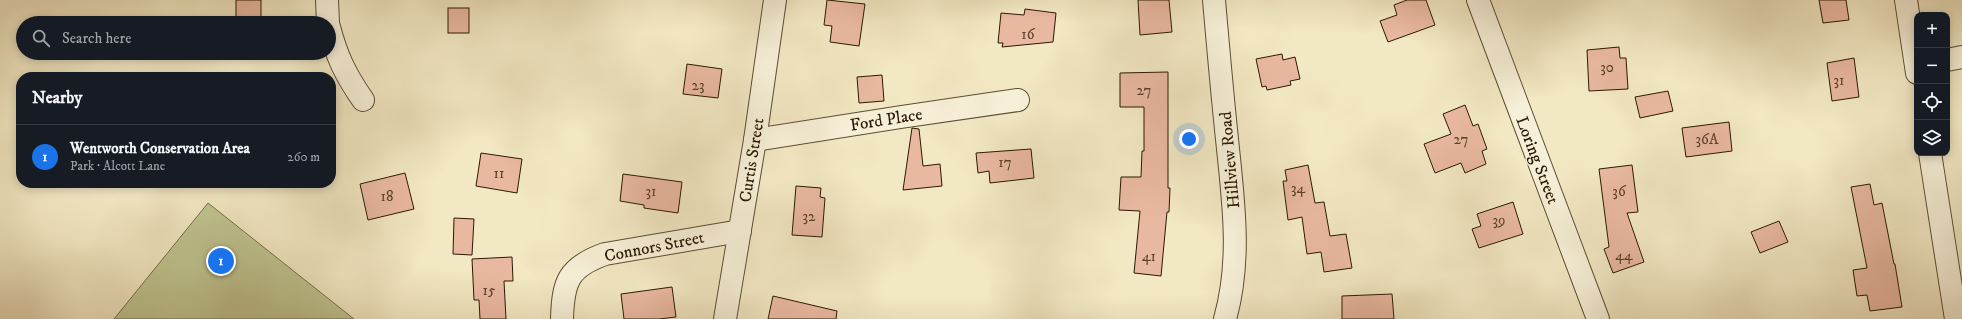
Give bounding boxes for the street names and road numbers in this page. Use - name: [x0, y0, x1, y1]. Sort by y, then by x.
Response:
- street label: Ford Place: [848, 103, 924, 137]
- street label: Hillview Road: [1215, 110, 1245, 209]
- street label: Loring Street: [1510, 113, 1564, 208]
- street label: Curtis Street: [734, 116, 770, 204]
- street label: Connors Street: [602, 226, 707, 267]

